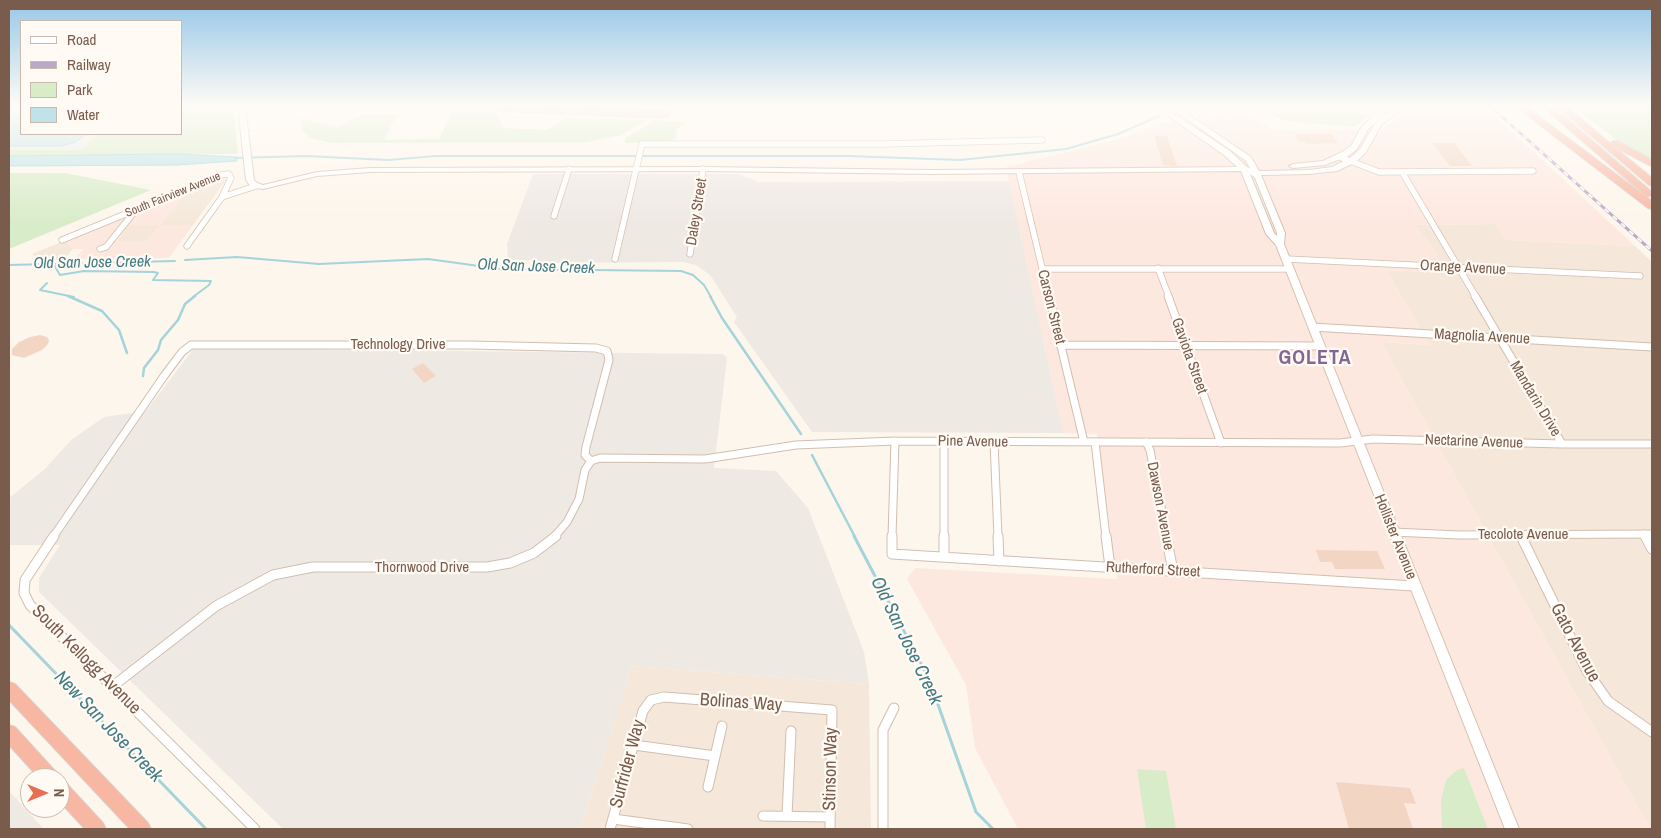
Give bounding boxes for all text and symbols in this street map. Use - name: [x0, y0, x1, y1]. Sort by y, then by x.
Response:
- legend: [20, 20, 182, 135]
- text: Road: [67, 29, 96, 50]
- text: Railway: [67, 54, 111, 75]
- text: Park: [67, 79, 92, 100]
- text: Water: [67, 104, 99, 125]
- street label: South Fairview Avenue: [123, 169, 223, 221]
- street label: Daley Street: [683, 177, 711, 247]
- water label: Old San Jose Creek: [33, 252, 151, 274]
- water label: Old San Jose Creek: [477, 255, 595, 279]
- street label: Orange Avenue: [1420, 257, 1506, 279]
- street label: Carson Street: [1033, 268, 1069, 346]
- street label: Gaviota Street: [1167, 316, 1211, 396]
- street label: Magnolia Avenue: [1434, 326, 1530, 348]
- street label: Technology Drive: [350, 336, 446, 354]
- district label: GOLETA: [1278, 347, 1352, 371]
- street label: Mandarin Drive: [1505, 358, 1565, 440]
- street label: Nectarine Avenue: [1425, 431, 1523, 453]
- street label: Pine Avenue: [938, 432, 1008, 452]
- street label: Dawson Avenue: [1143, 460, 1177, 552]
- street label: Hollister Avenue: [1370, 492, 1420, 582]
- street label: Tecolote Avenue: [1478, 526, 1568, 544]
- street label: Thornwood Drive: [375, 559, 469, 577]
- street label: Rutherford Street: [1105, 559, 1201, 581]
- water label: Old San Jose Creek: [865, 573, 947, 709]
- street label: Gato Avenue: [1545, 600, 1605, 686]
- street label: South Kellogg Avenue: [27, 601, 145, 719]
- water label: New San Jose Creek: [49, 666, 167, 788]
- street label: Bolinas Way: [699, 689, 783, 717]
- street label: Surfrider Way: [606, 717, 650, 811]
- street label: Stinson Way: [819, 727, 843, 811]
- north arrow: [20, 768, 70, 818]
- text: N: [50, 789, 68, 797]

